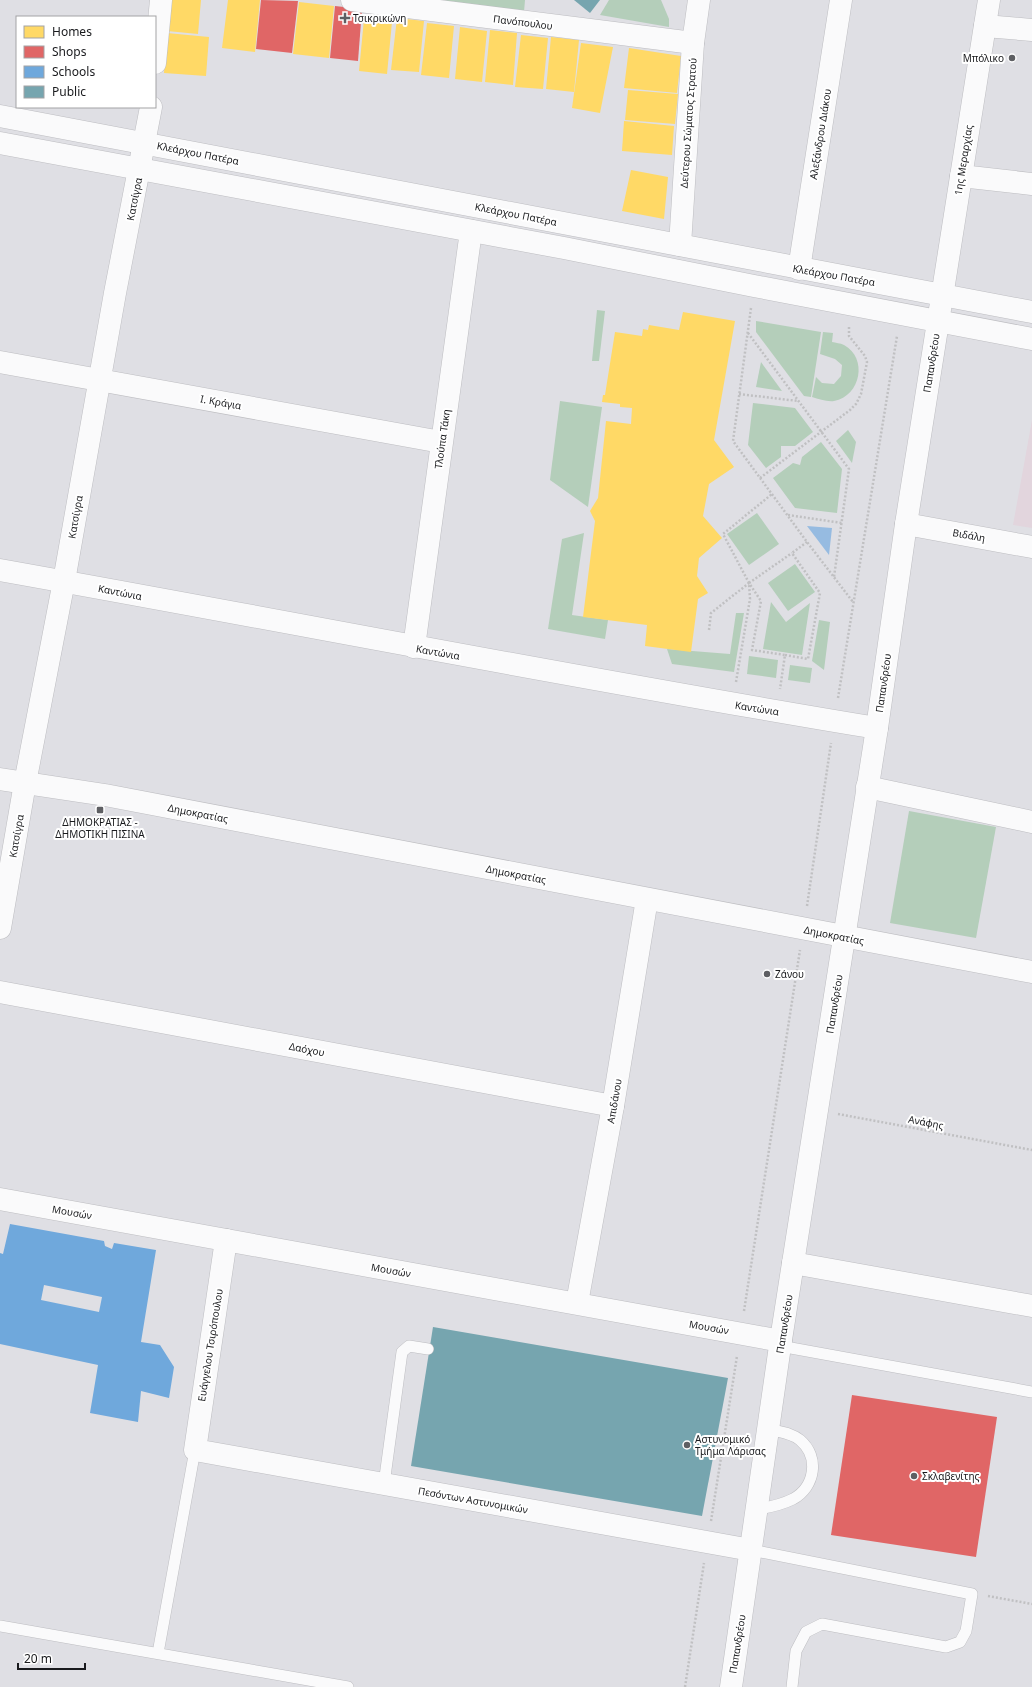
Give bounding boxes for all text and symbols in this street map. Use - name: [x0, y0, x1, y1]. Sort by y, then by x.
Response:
- place label: Τσικρικώνη: [353, 11, 406, 25]
- street label: Πανόπουλου: [492, 11, 554, 33]
- marker: Τσικρικώνη: [340, 13, 350, 23]
- legend: [16, 16, 156, 108]
- text: Homes: [52, 23, 92, 40]
- text: Shops: [52, 43, 87, 60]
- place label: Μπόλικο: [963, 51, 1004, 65]
- marker: Μπόλικο: [1007, 53, 1017, 63]
- street label: Δεύτερου Σώματος Στρατού: [676, 57, 700, 189]
- text: Schools: [52, 63, 95, 80]
- text: Public: [52, 83, 86, 100]
- street label: Αλεξάνδρου Διάκου: [806, 87, 834, 181]
- street label: 1ης Μεραρχίας: [951, 124, 975, 196]
- street label: Κλεάρχου Πατέρα: [156, 138, 241, 168]
- street label: Κατσίγρα: [123, 175, 145, 222]
- street label: Κλεάρχου Πατέρα: [474, 199, 559, 229]
- street label: Κλεάρχου Πατέρα: [792, 261, 877, 289]
- street label: Παπανδρέου: [919, 332, 943, 394]
- street label: Ι. Κράγια: [199, 391, 243, 413]
- street label: Τλούπα Τάκη: [431, 408, 453, 470]
- street label: Κατσίγρα: [64, 494, 86, 540]
- street label: Βιδάλη: [952, 525, 986, 545]
- street label: Καντώνια: [97, 581, 144, 603]
- street label: Καντώνια: [415, 641, 462, 663]
- street label: Παπανδρέου: [872, 652, 894, 713]
- street label: Καντώνια: [734, 698, 781, 719]
- street label: Δημοκρατίας: [167, 800, 229, 826]
- marker: ΔΗΜΟΚΡΑΤΙΑΣ - ΔΗΜΟΤΙΚΗ ΠΙΣΙΝΑ: [95, 805, 105, 815]
- street label: Κατσίγρα: [5, 813, 27, 859]
- place label: ΔΗΜΟΚΡΑΤΙΑΣ - ΔΗΜΟΤΙΚΗ ΠΙΣΙΝΑ: [55, 815, 145, 841]
- street label: Δημοκρατίας: [485, 861, 547, 887]
- street label: Δημοκρατίας: [803, 922, 865, 948]
- place label: Ζάνου: [775, 967, 804, 981]
- marker: Ζάνου: [762, 969, 772, 979]
- street label: Παπανδρέου: [822, 973, 846, 1035]
- street label: Δαόχου: [288, 1039, 326, 1059]
- street label: Απιδάνου: [603, 1078, 625, 1124]
- street label: Ανάφης: [907, 1112, 945, 1132]
- street label: Μουσών: [51, 1202, 93, 1222]
- street label: Μουσών: [370, 1260, 412, 1280]
- street label: Ευάγγελου Τσιρόπουλου: [194, 1288, 226, 1402]
- street label: Παπανδρέου: [772, 1293, 796, 1355]
- street label: Μουσών: [688, 1317, 730, 1337]
- place label: Αστυνομικό Τμήμα Λάρισας: [695, 1432, 766, 1458]
- marker: Αστυνομικό Τμήμα Λάρισας: [682, 1440, 692, 1450]
- place label: Σκλαβενίτης: [922, 1469, 979, 1483]
- marker: Σκλαβενίτης: [909, 1471, 919, 1481]
- street label: Πεσόντων Αστυνομικών: [417, 1483, 529, 1517]
- street label: Παπανδρέου: [725, 1613, 749, 1675]
- scale bar: [18, 1645, 85, 1671]
- text: 20 m: [24, 1650, 52, 1667]

